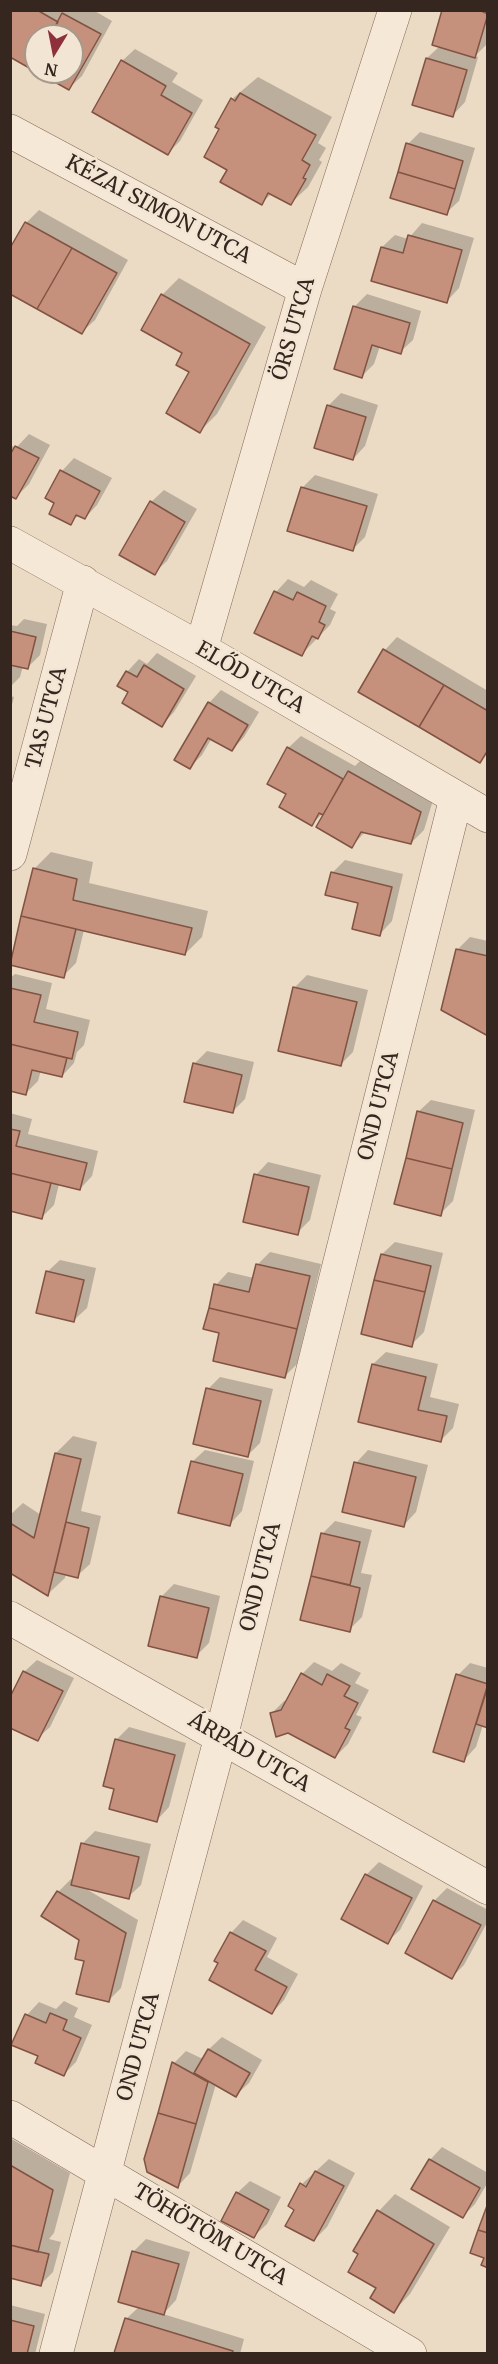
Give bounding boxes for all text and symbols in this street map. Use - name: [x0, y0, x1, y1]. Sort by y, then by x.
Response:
- north arrow: [24, 24, 84, 84]
- text: N: [43, 59, 59, 81]
- street label: KÉZAI SIMON UTCA: [61, 150, 255, 270]
- street label: ÖRS UTCA: [267, 275, 321, 383]
- street label: ELŐD UTCA: [191, 637, 309, 719]
- street label: TAS UTCA: [21, 664, 73, 772]
- street label: OND UTCA: [353, 1049, 405, 1163]
- street label: OND UTCA: [235, 1520, 287, 1634]
- street label: ÁRPÁD UTCA: [184, 1708, 314, 1798]
- street label: OND UTCA: [112, 1990, 166, 2104]
- street label: TÖHÖTÖM UTCA: [128, 2179, 292, 2291]

